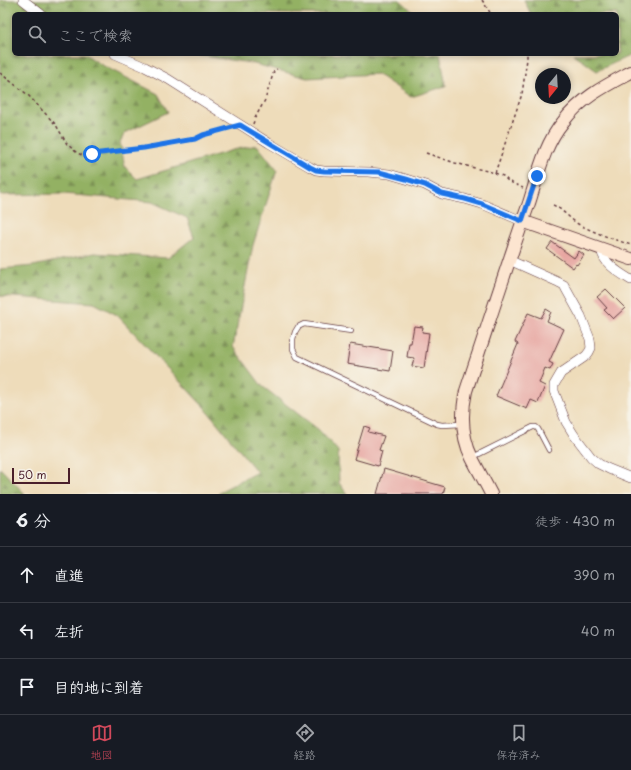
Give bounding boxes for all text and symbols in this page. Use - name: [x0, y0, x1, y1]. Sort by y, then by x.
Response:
- search box: [12, 12, 619, 56]
- icon: search: [26, 23, 48, 45]
- text: ここで検索: [58, 23, 133, 46]
- north arrow: [535, 68, 571, 104]
- route start: [83, 145, 101, 163]
- route end: [528, 167, 546, 185]
- scale bar: [12, 466, 70, 485]
- text: 50 m: [18, 466, 47, 483]
- text: 6 分: [16, 507, 50, 533]
- text: 徒歩 · 430 m: [535, 511, 615, 530]
- text: 直進: [54, 563, 84, 586]
- icon: ahead: [16, 564, 38, 586]
- text: 390 m: [573, 565, 615, 584]
- text: 左折: [54, 619, 84, 642]
- icon: left: [16, 620, 38, 642]
- text: 40 m: [581, 621, 615, 640]
- text: 目的地に到着: [54, 675, 144, 698]
- icon: arrive: [16, 676, 38, 698]
- tab: 地図: [91, 722, 113, 763]
- tab: 経路: [294, 722, 316, 763]
- tab: 保存済み: [497, 722, 541, 763]

